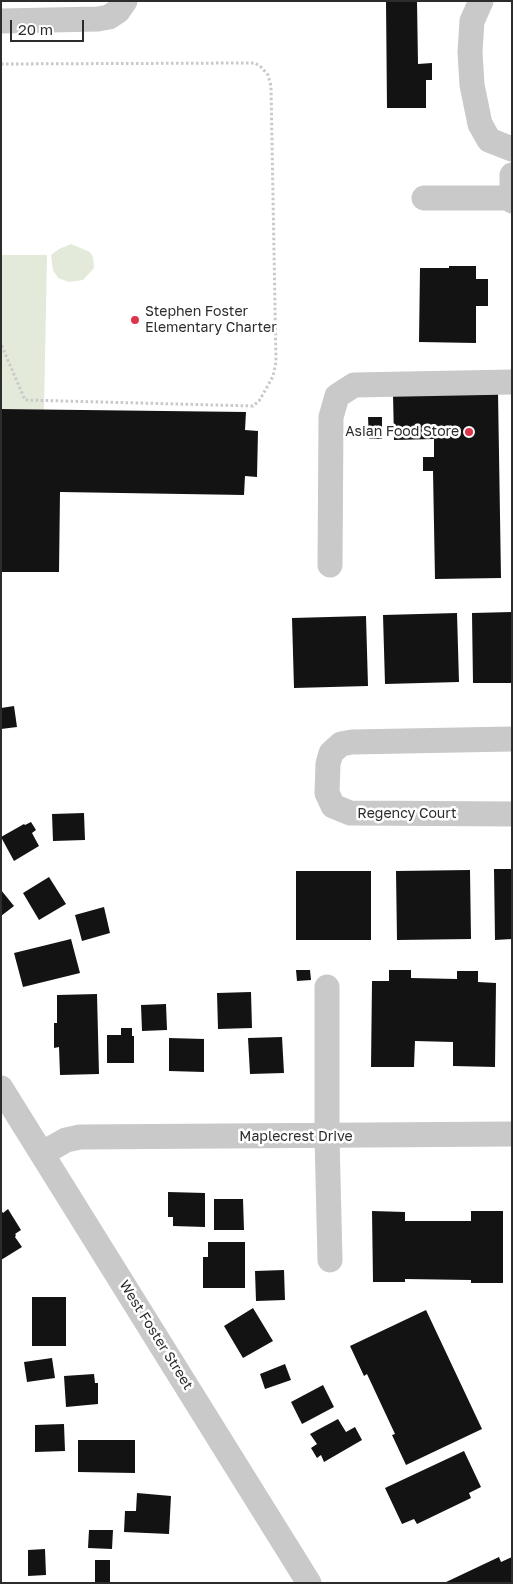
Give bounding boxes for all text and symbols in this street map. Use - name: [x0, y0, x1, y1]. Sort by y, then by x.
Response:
- scale bar: [12, 10, 86, 42]
- text: 20 m: [18, 20, 53, 38]
- place label: Stephen Foster Elementary Charter: [145, 304, 277, 336]
- marker: Stephen Foster Elementary Charter: [129, 314, 141, 326]
- place label: Asian Food Store: [345, 424, 459, 440]
- marker: Asian Food Store: [463, 426, 475, 438]
- street label: Regency Court: [357, 806, 457, 822]
- street label: Maplecrest Drive: [239, 1129, 353, 1145]
- street label: West Foster Street: [116, 1277, 196, 1393]

